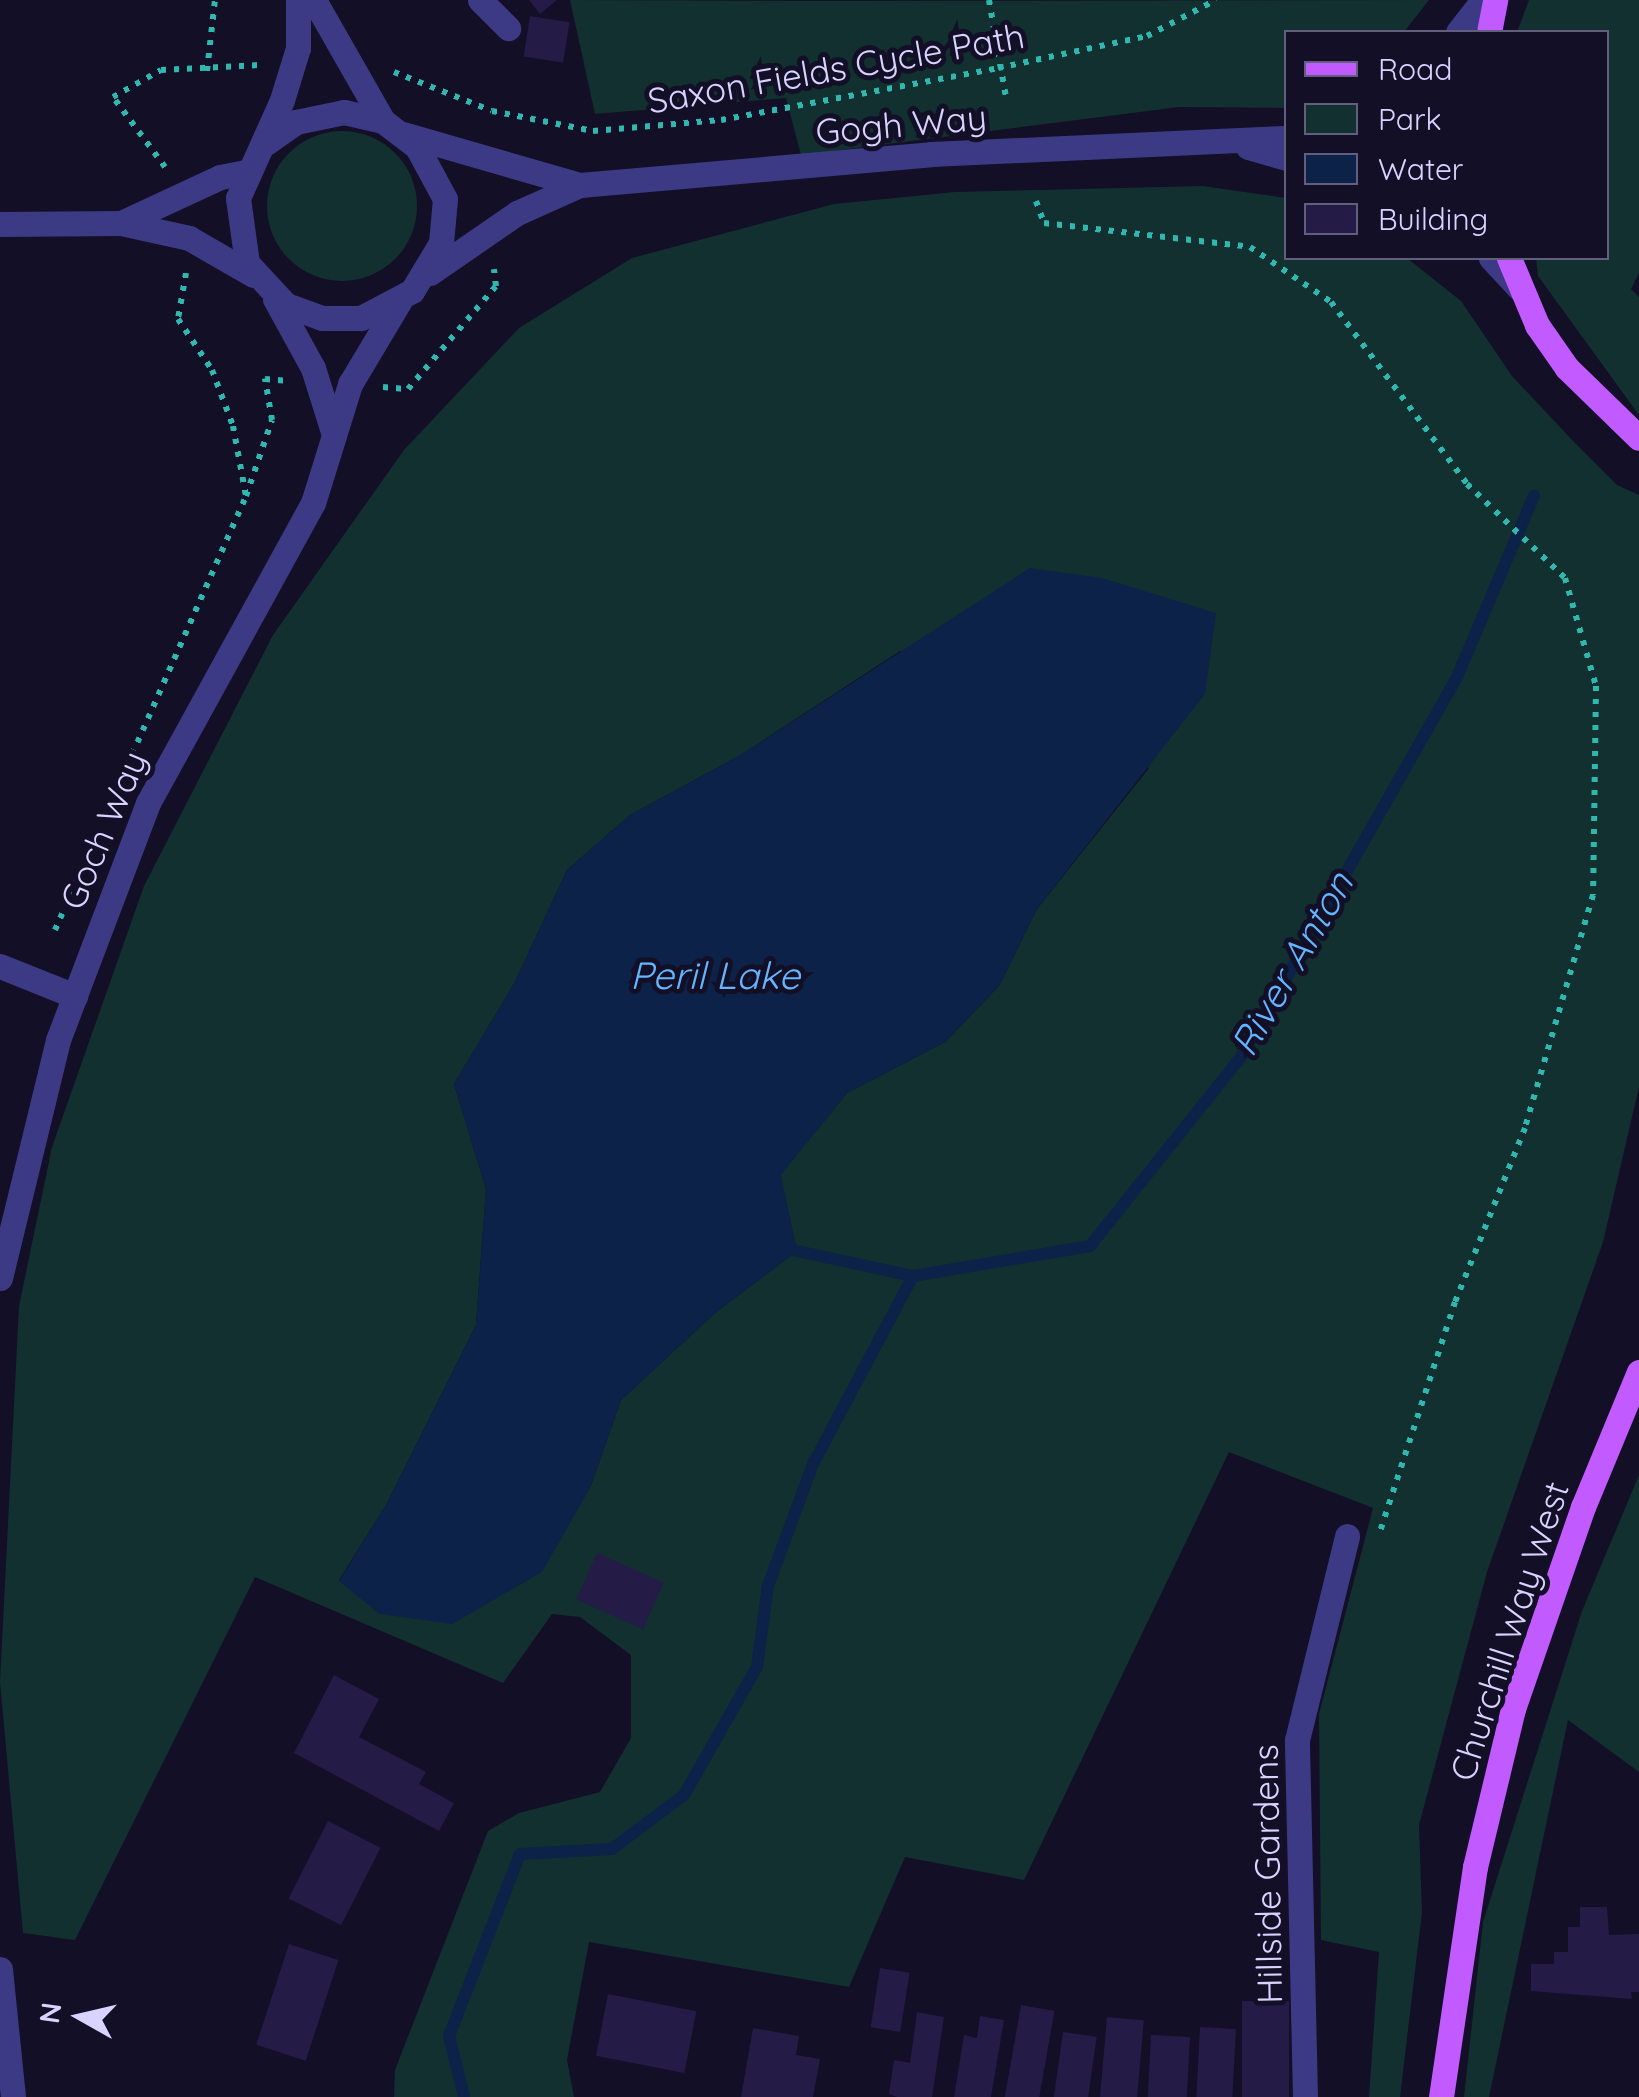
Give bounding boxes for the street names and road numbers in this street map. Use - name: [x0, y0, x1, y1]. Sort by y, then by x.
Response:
- street label: Saxon Fields Cycle Path: [644, 14, 1028, 122]
- street label: Gogh Way: [814, 96, 988, 152]
- street label: Goch Way: [51, 745, 155, 915]
- street label: Churchill Way West: [1441, 1476, 1577, 1786]
- street label: Hillside Gardens: [1244, 1744, 1290, 2004]

